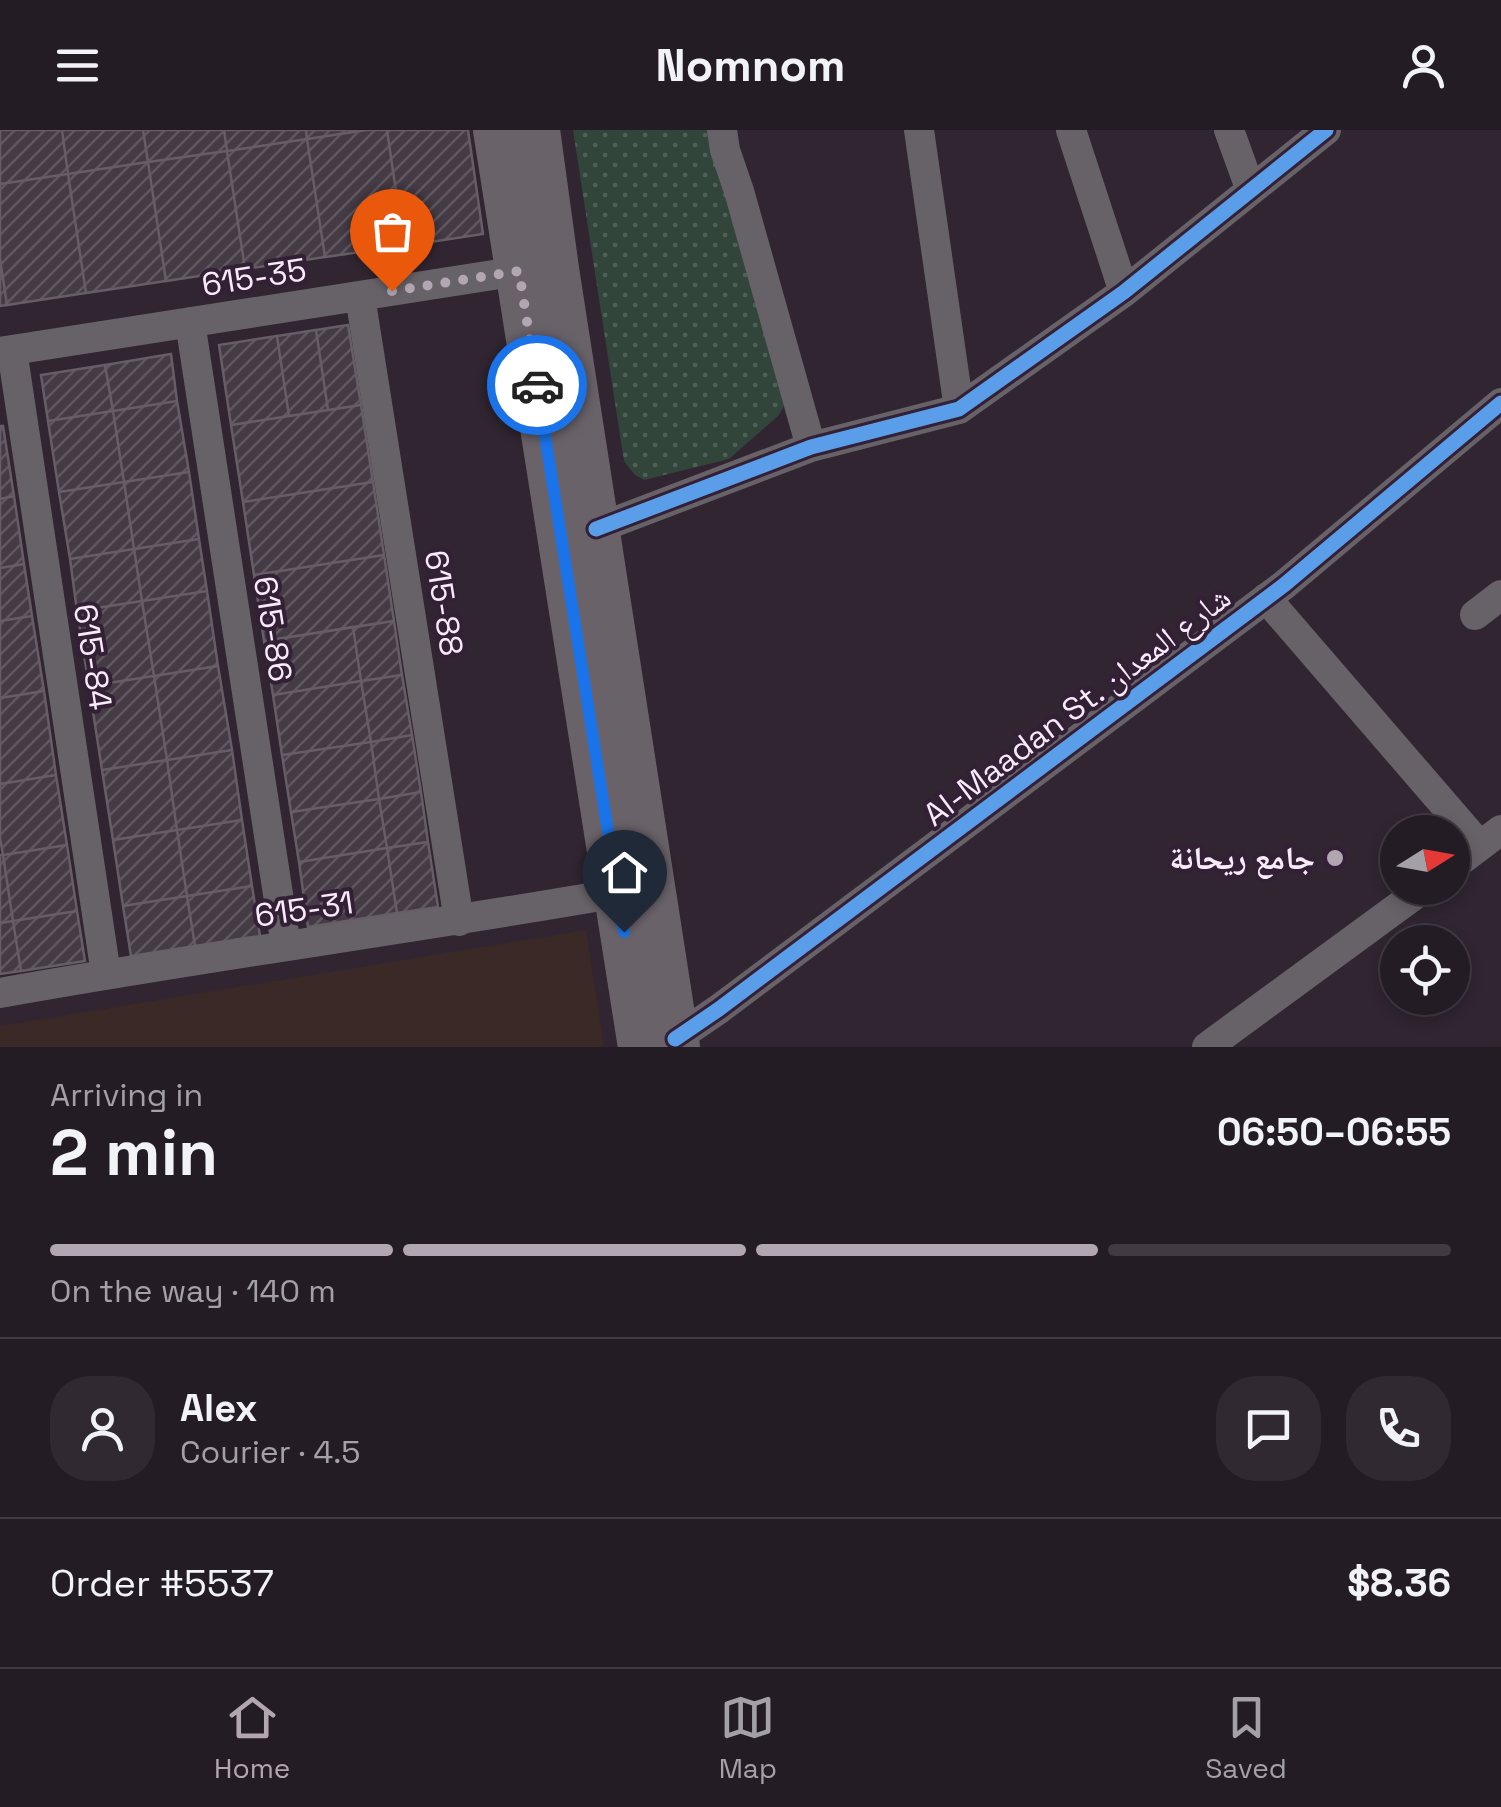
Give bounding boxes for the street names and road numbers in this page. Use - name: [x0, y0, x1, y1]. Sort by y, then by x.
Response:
- street label: 615-35: [199, 249, 309, 305]
- street label: 615-88: [416, 547, 472, 659]
- street label: 615-86: [245, 573, 301, 685]
- street label: Al-Maadan St. شارع المعدان: [915, 577, 1239, 835]
- street label: 615-84: [65, 601, 121, 713]
- street label: 615-31: [252, 882, 356, 936]

